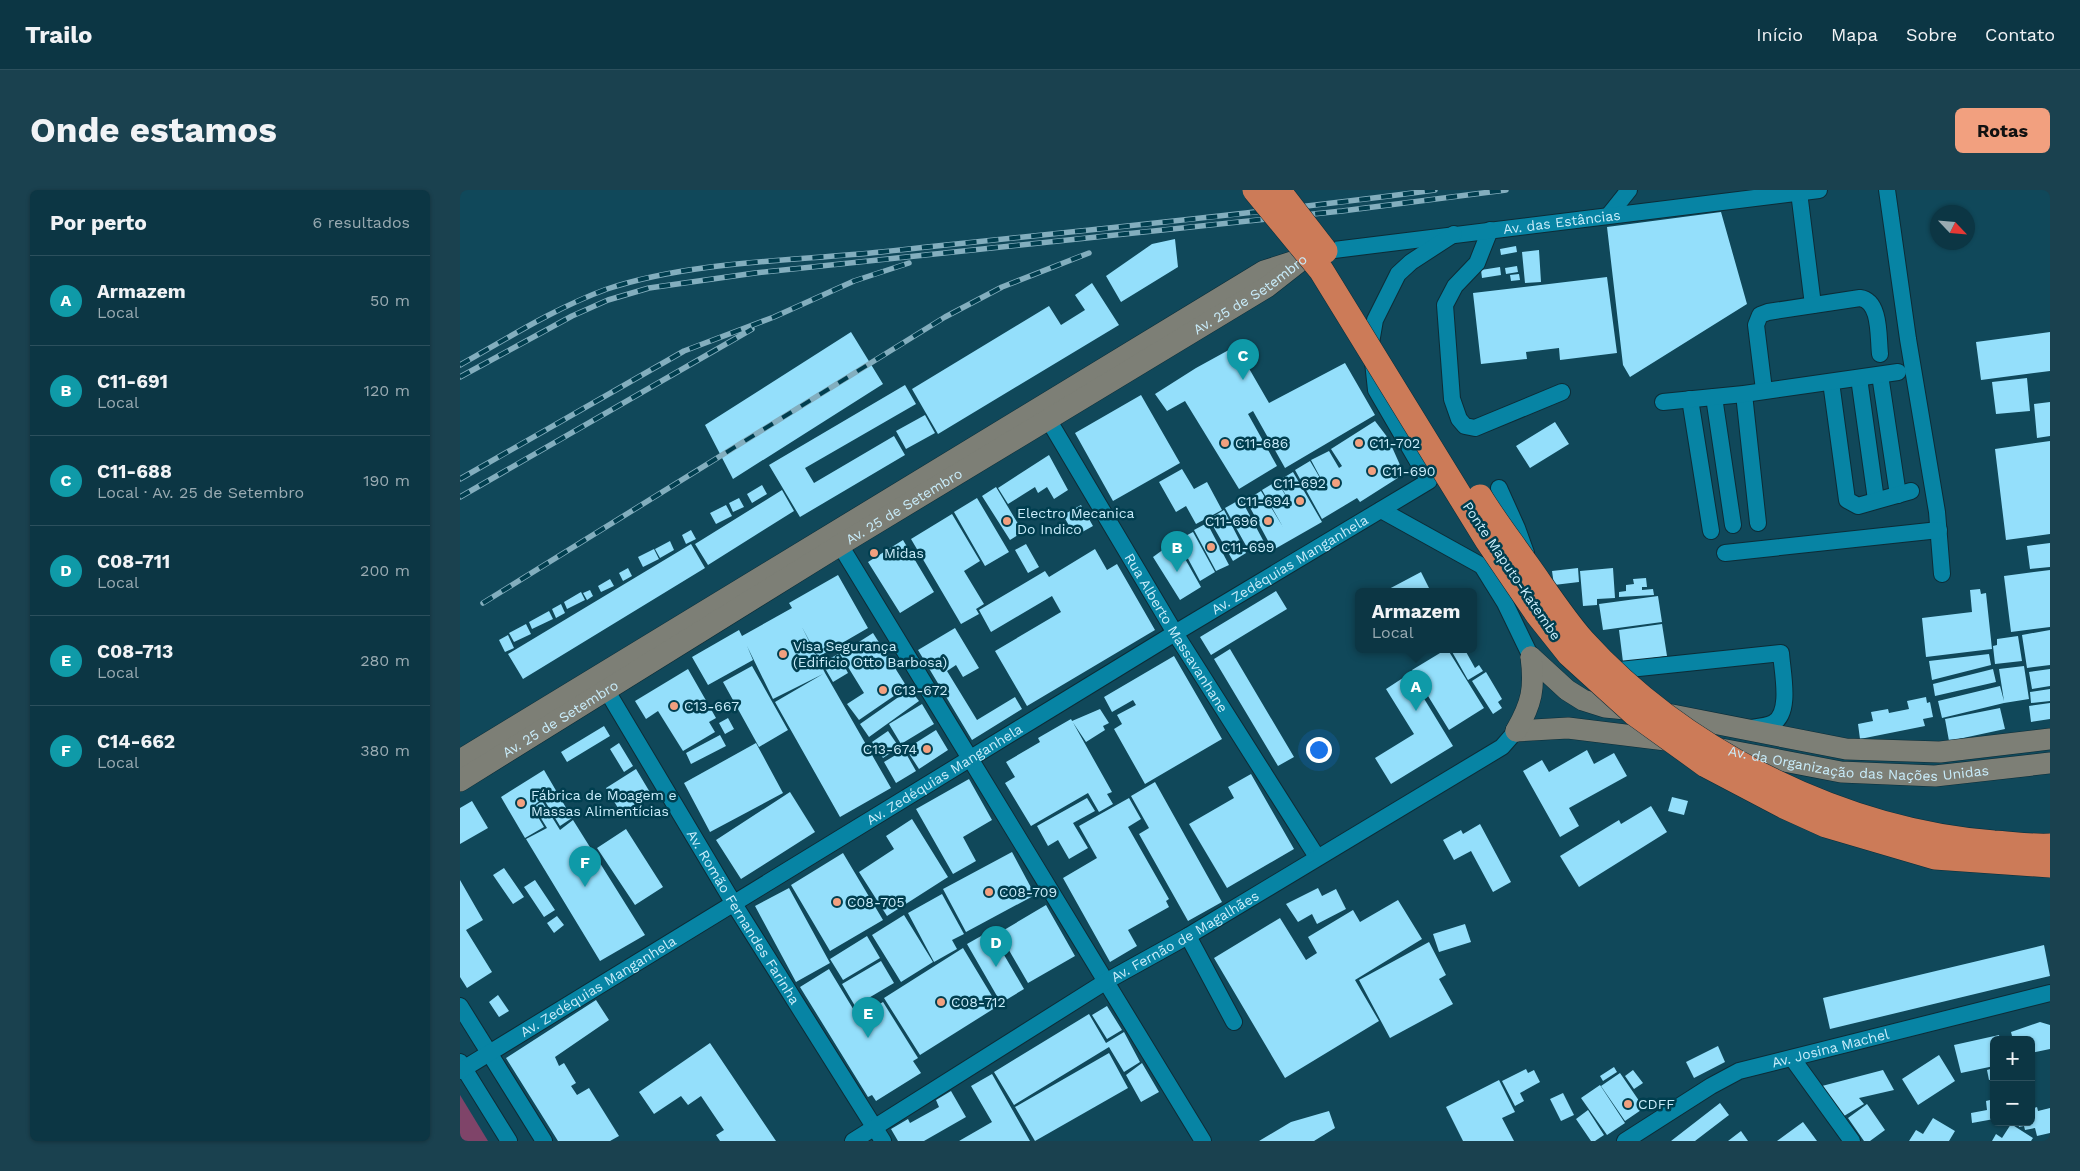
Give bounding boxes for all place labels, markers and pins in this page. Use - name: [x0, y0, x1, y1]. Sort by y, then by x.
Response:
- pin: C: [1227, 339, 1259, 380]
- place label: C11-686: [1235, 435, 1288, 451]
- place label: C11-702: [1369, 435, 1420, 451]
- marker: C11-686: [1219, 437, 1231, 449]
- marker: C11-702: [1353, 437, 1365, 449]
- place label: C11-690: [1382, 463, 1436, 479]
- marker: C11-690: [1366, 465, 1378, 477]
- place label: C11-692: [1273, 475, 1326, 491]
- marker: C11-692: [1330, 477, 1342, 489]
- place label: C11-694: [1237, 493, 1290, 509]
- marker: C11-694: [1294, 495, 1306, 507]
- place label: Electro Mecanica Do Indico: [1017, 505, 1135, 537]
- place label: C11-696: [1205, 513, 1258, 529]
- marker: Electro Mecanica Do Indico: [1001, 515, 1013, 527]
- marker: C11-696: [1262, 515, 1274, 527]
- pin: B: [1161, 531, 1193, 572]
- place label: C11-699: [1221, 539, 1274, 555]
- marker: C11-699: [1205, 541, 1217, 553]
- place label: Midas: [884, 545, 924, 561]
- marker: Midas: [868, 547, 880, 559]
- place label: Visa Segurança (Edificio Otto Barbosa): [793, 638, 947, 670]
- marker: Visa Segurança (Edificio Otto Barbosa): [777, 648, 789, 660]
- pin: A: [1400, 670, 1432, 711]
- place label: C13-672: [893, 682, 948, 698]
- marker: C13-672: [877, 684, 889, 696]
- place label: C13-667: [684, 698, 739, 714]
- marker: C13-667: [668, 700, 680, 712]
- place label: C13-674: [863, 741, 917, 757]
- marker: C13-674: [921, 743, 933, 755]
- place label: Fábrica de Moagem e Massas Alimentícias: [531, 787, 677, 819]
- marker: Fábrica de Moagem e Massas Alimentícias: [515, 797, 527, 809]
- pin: F: [569, 846, 601, 887]
- place label: C08-709: [999, 884, 1057, 900]
- marker: C08-709: [983, 886, 995, 898]
- place label: C08-705: [847, 894, 905, 910]
- marker: C08-705: [831, 896, 843, 908]
- pin: D: [980, 926, 1012, 967]
- place label: C08-712: [951, 994, 1006, 1010]
- marker: C08-712: [935, 996, 947, 1008]
- pin: E: [852, 997, 884, 1038]
- place label: CDFF: [1638, 1096, 1675, 1112]
- marker: CDFF: [1622, 1098, 1634, 1110]

